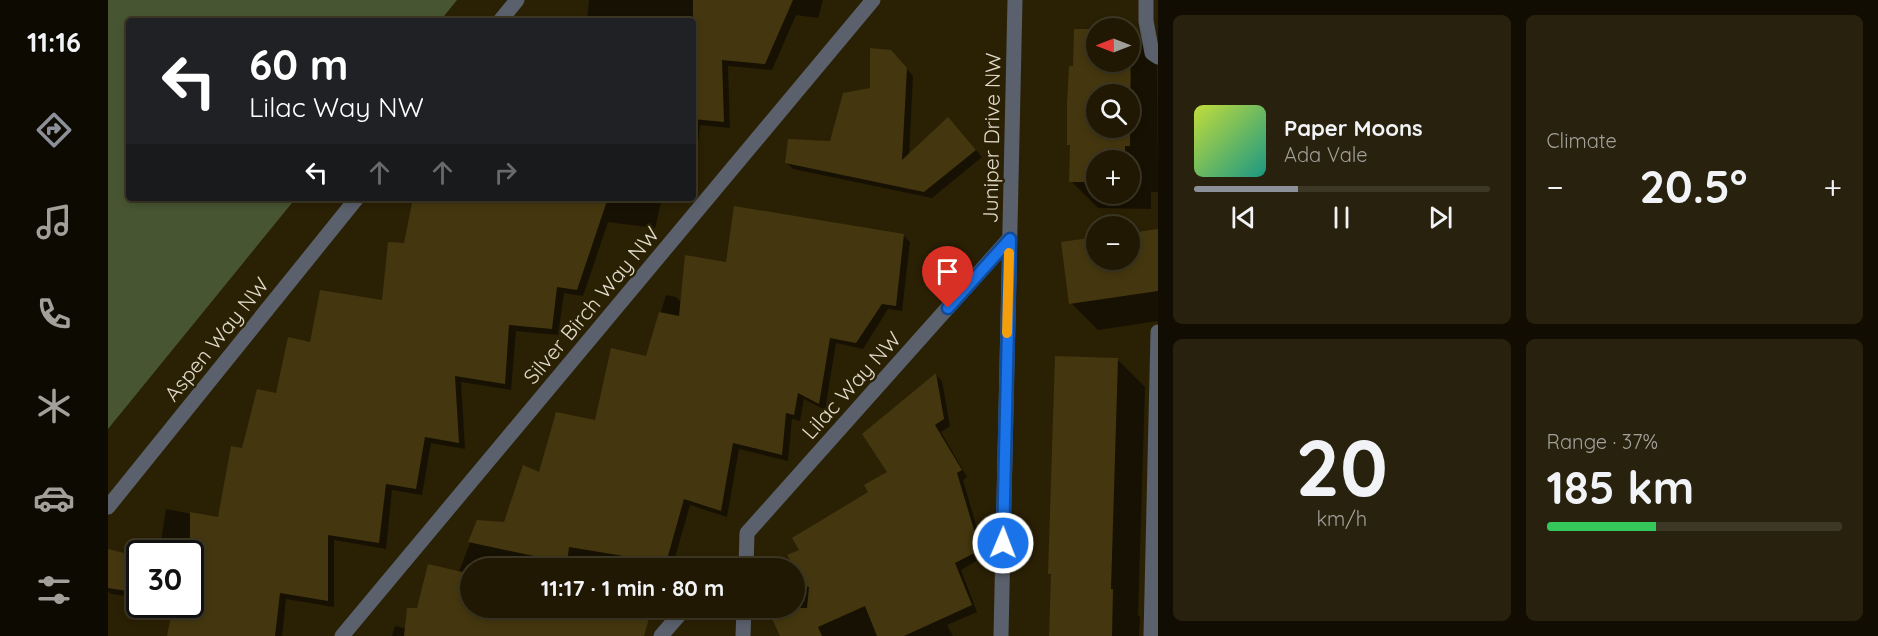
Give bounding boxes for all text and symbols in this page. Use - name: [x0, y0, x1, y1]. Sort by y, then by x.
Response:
- north arrow: [1086, 18, 1140, 72]
- map controls: [1086, 18, 1140, 270]
- text: 11:16: [27, 25, 81, 59]
- text: 60 m: [249, 38, 349, 91]
- icon: left: [150, 42, 228, 120]
- street label: Juniper Drive NW: [977, 52, 1005, 224]
- button: search: [1086, 84, 1140, 138]
- text: Lilac Way NW: [249, 90, 424, 124]
- icon: directions: [33, 109, 75, 151]
- text: Paper Moons: [1284, 114, 1423, 142]
- text: Climate: [1547, 128, 1617, 153]
- text: Ada Vale: [1284, 142, 1368, 167]
- button: +: [1086, 150, 1140, 204]
- icon: left: [300, 156, 333, 189]
- icon: ahead: [363, 156, 396, 189]
- icon: ahead: [426, 156, 459, 189]
- icon: right: [489, 156, 522, 189]
- text: 20.5°: [1640, 158, 1748, 214]
- text: −: [1547, 166, 1564, 207]
- text: +: [1823, 166, 1842, 207]
- icon: music: [33, 201, 75, 243]
- icon: previous: [1227, 201, 1260, 234]
- icon: pause: [1325, 201, 1358, 234]
- icon: next: [1424, 201, 1457, 234]
- button: −: [1086, 216, 1140, 270]
- street label: Silver Birch Way NW: [518, 221, 664, 389]
- pin: [922, 246, 973, 308]
- icon: arrive: [931, 255, 964, 288]
- street label: Aspen Way NW: [158, 272, 274, 406]
- icon: phone: [33, 293, 75, 335]
- street label: Lilac Way NW: [796, 326, 906, 444]
- icon: climate: [33, 385, 75, 427]
- text: 20: [1296, 418, 1388, 516]
- text: Range · 37%: [1547, 429, 1658, 454]
- text: 185 km: [1547, 459, 1694, 515]
- icon: car: [33, 477, 75, 519]
- text: km/h: [1316, 506, 1367, 531]
- position arrow: [971, 511, 1035, 575]
- speed limit sign: 30: [126, 540, 204, 618]
- icon: filters: [33, 569, 75, 611]
- text: 11:17 · 1 min · 80 m: [541, 574, 724, 602]

